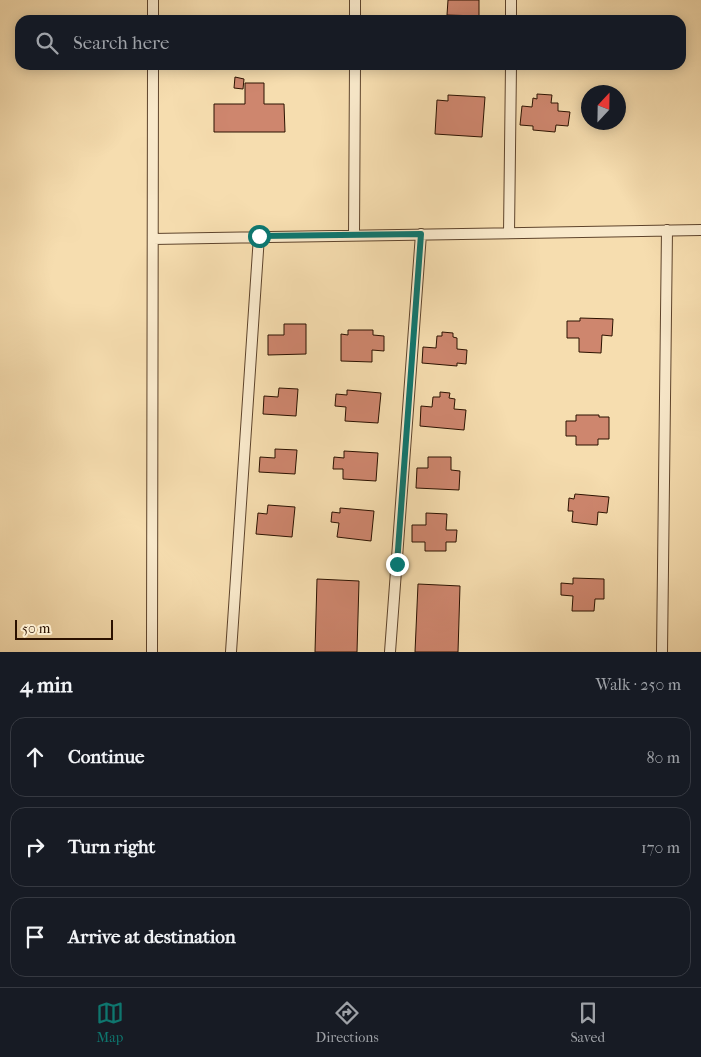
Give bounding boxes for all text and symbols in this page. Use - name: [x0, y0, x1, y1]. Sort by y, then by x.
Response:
- search box: [15, 15, 686, 70]
- icon: search: [33, 29, 61, 57]
- text: Search here: [73, 32, 169, 54]
- north arrow: [581, 85, 626, 130]
- route start: [248, 225, 271, 248]
- route end: [386, 553, 409, 576]
- scale bar: [15, 617, 112, 640]
- text: 50 m: [22, 620, 50, 637]
- text: 4 min: [20, 673, 73, 697]
- text: Walk · 250 m: [596, 675, 681, 694]
- icon: ahead: [21, 743, 49, 771]
- text: Continue: [68, 746, 144, 768]
- text: 80 m: [646, 748, 680, 767]
- icon: right: [21, 833, 49, 861]
- text: Turn right: [68, 836, 155, 858]
- text: 170 m: [641, 838, 680, 857]
- icon: arrive: [21, 923, 49, 951]
- text: Arrive at destination: [68, 926, 236, 948]
- tab: Map: [96, 999, 124, 1046]
- tab: Directions: [316, 999, 379, 1046]
- tab: Saved: [570, 999, 605, 1046]

